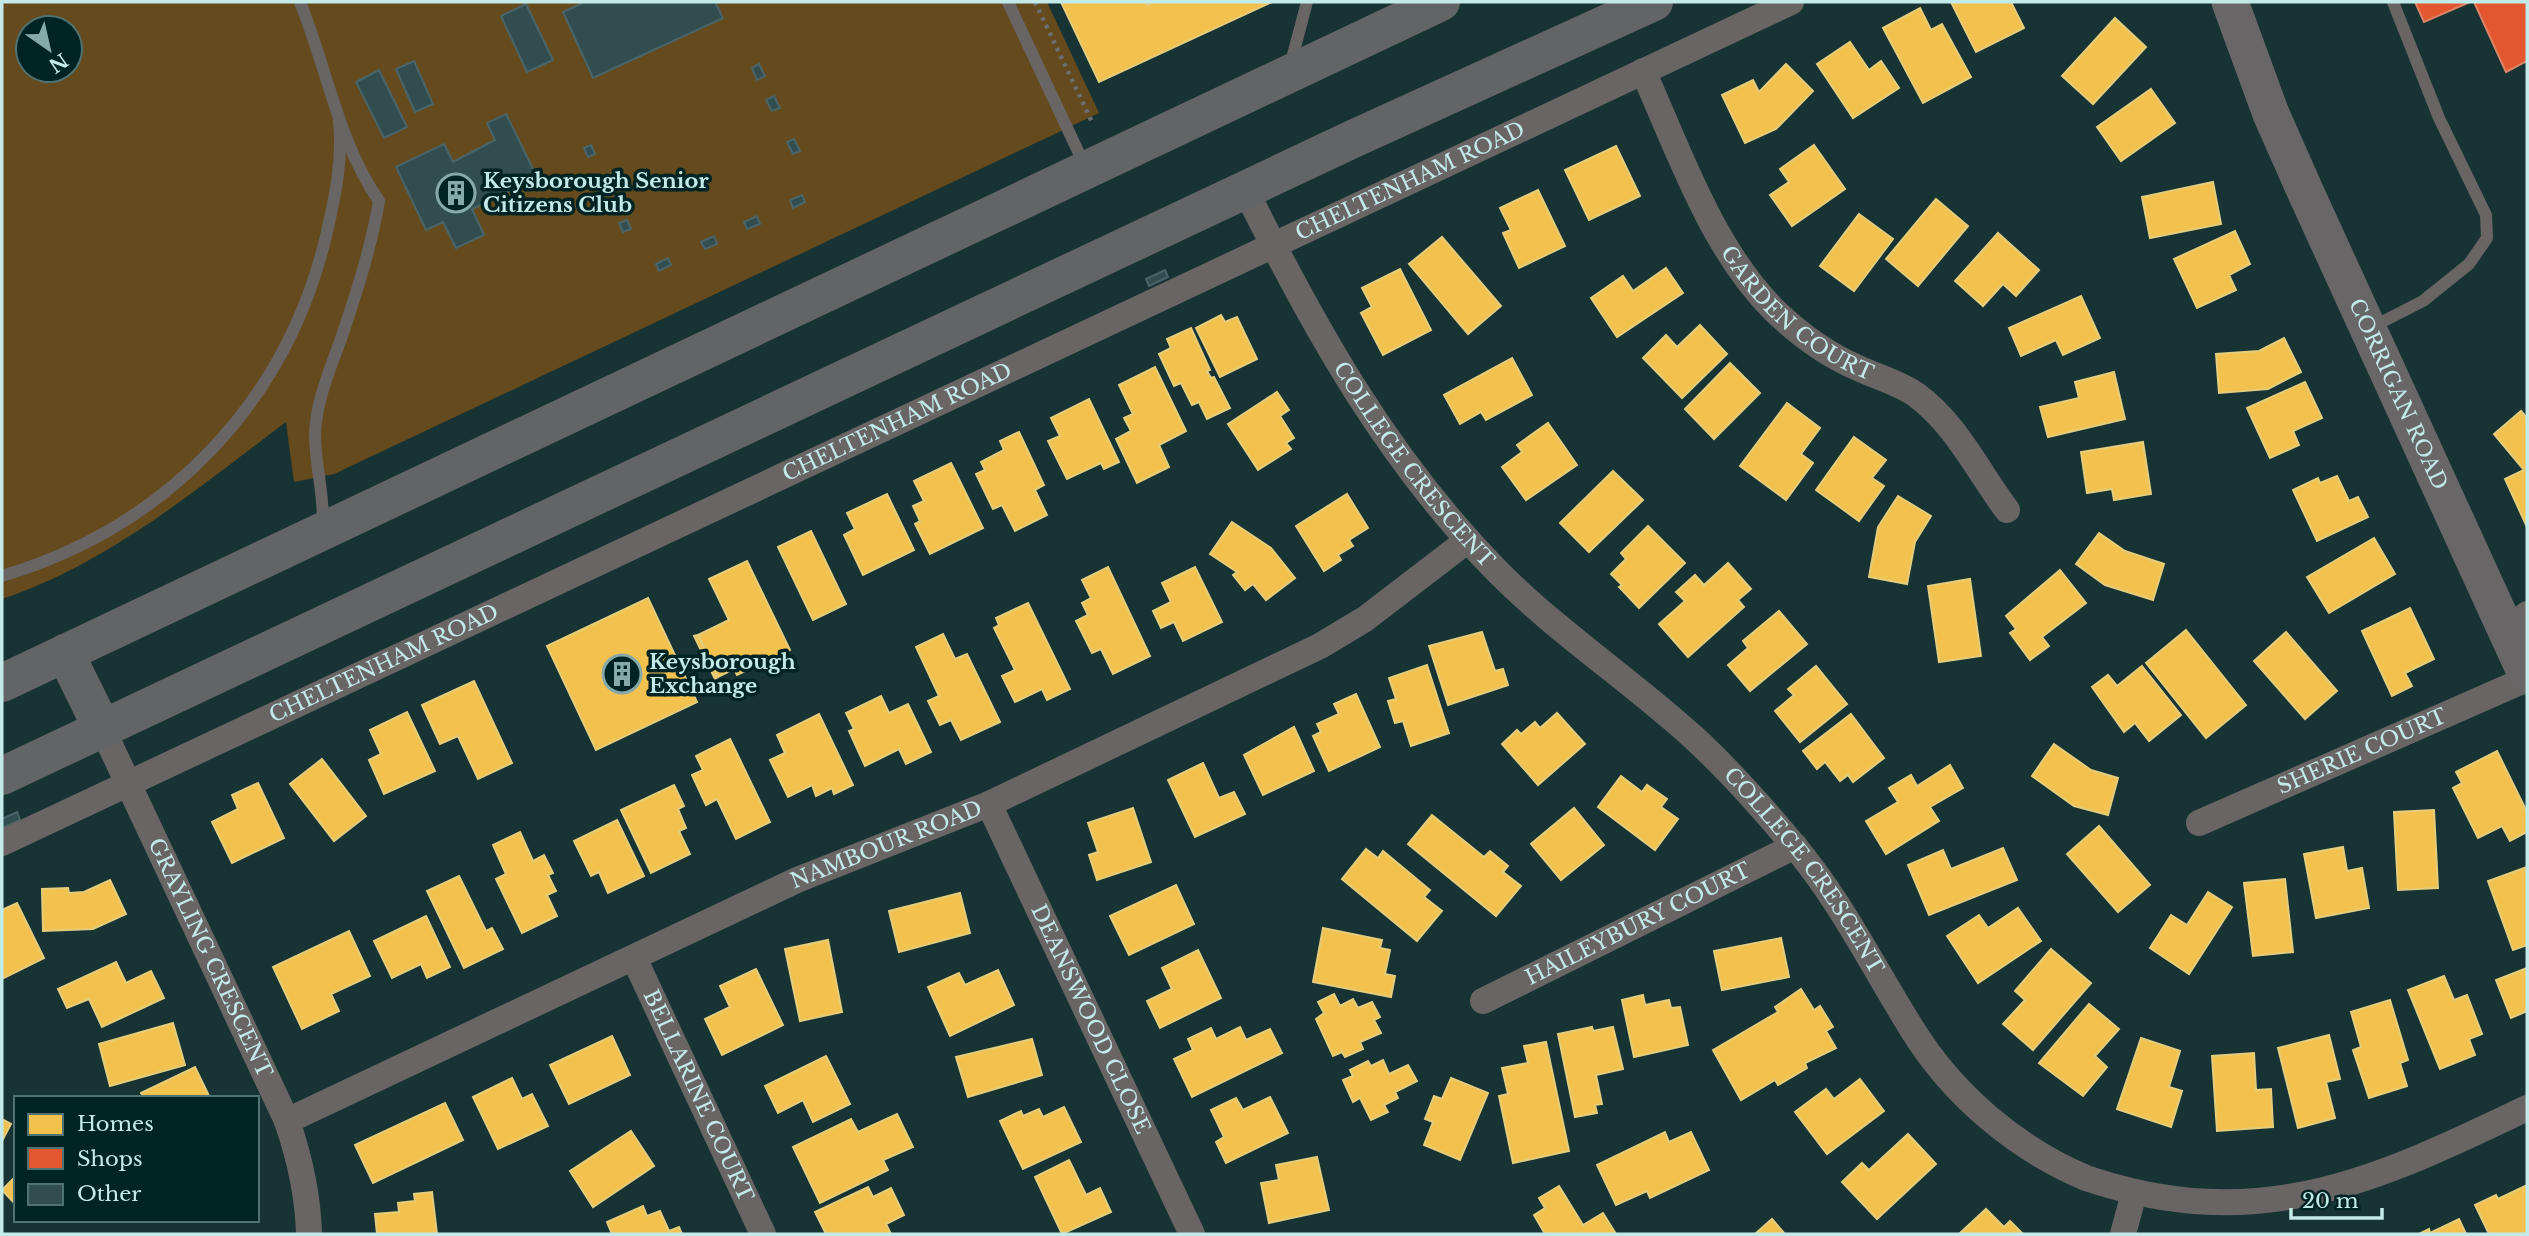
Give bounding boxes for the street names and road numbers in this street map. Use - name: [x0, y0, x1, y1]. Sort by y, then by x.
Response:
- street label: CHELTENHAM ROAD: [1291, 116, 1529, 246]
- street label: GARDEN COURT: [1715, 241, 1878, 386]
- street label: CORRIGAN ROAD: [2343, 295, 2453, 494]
- street label: CHELTENHAM ROAD: [778, 357, 1016, 487]
- street label: COLLEGE CRESCENT: [1328, 357, 1500, 573]
- street label: CHELTENHAM ROAD: [265, 598, 503, 728]
- street label: SHERIE COURT: [2273, 703, 2451, 800]
- street label: COLLEGE CRESCENT: [1718, 762, 1889, 979]
- street label: NAMBOUR ROAD: [787, 795, 986, 894]
- street label: GRAYLING CRESCENT: [143, 834, 278, 1082]
- street label: HAILEYBURY COURT: [1521, 857, 1755, 991]
- street label: DEANSWOOD CLOSE: [1025, 900, 1156, 1138]
- street label: BELLARINE COURT: [638, 986, 759, 1206]

